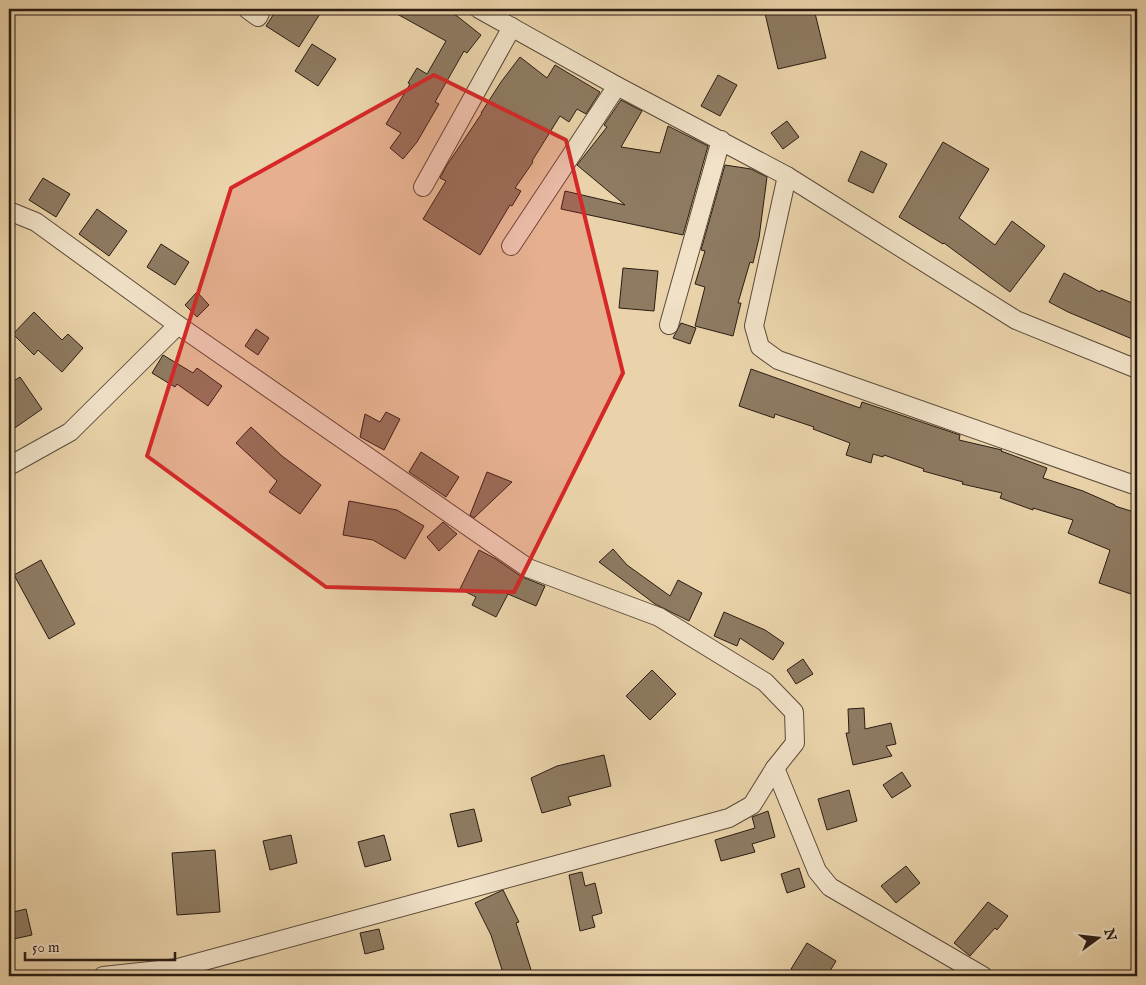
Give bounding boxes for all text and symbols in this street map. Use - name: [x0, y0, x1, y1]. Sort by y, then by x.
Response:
- north arrow: [1074, 912, 1124, 962]
- text: N: [1099, 926, 1120, 943]
- scale bar: [25, 930, 175, 962]
- text: 50 m: [32, 938, 60, 957]

